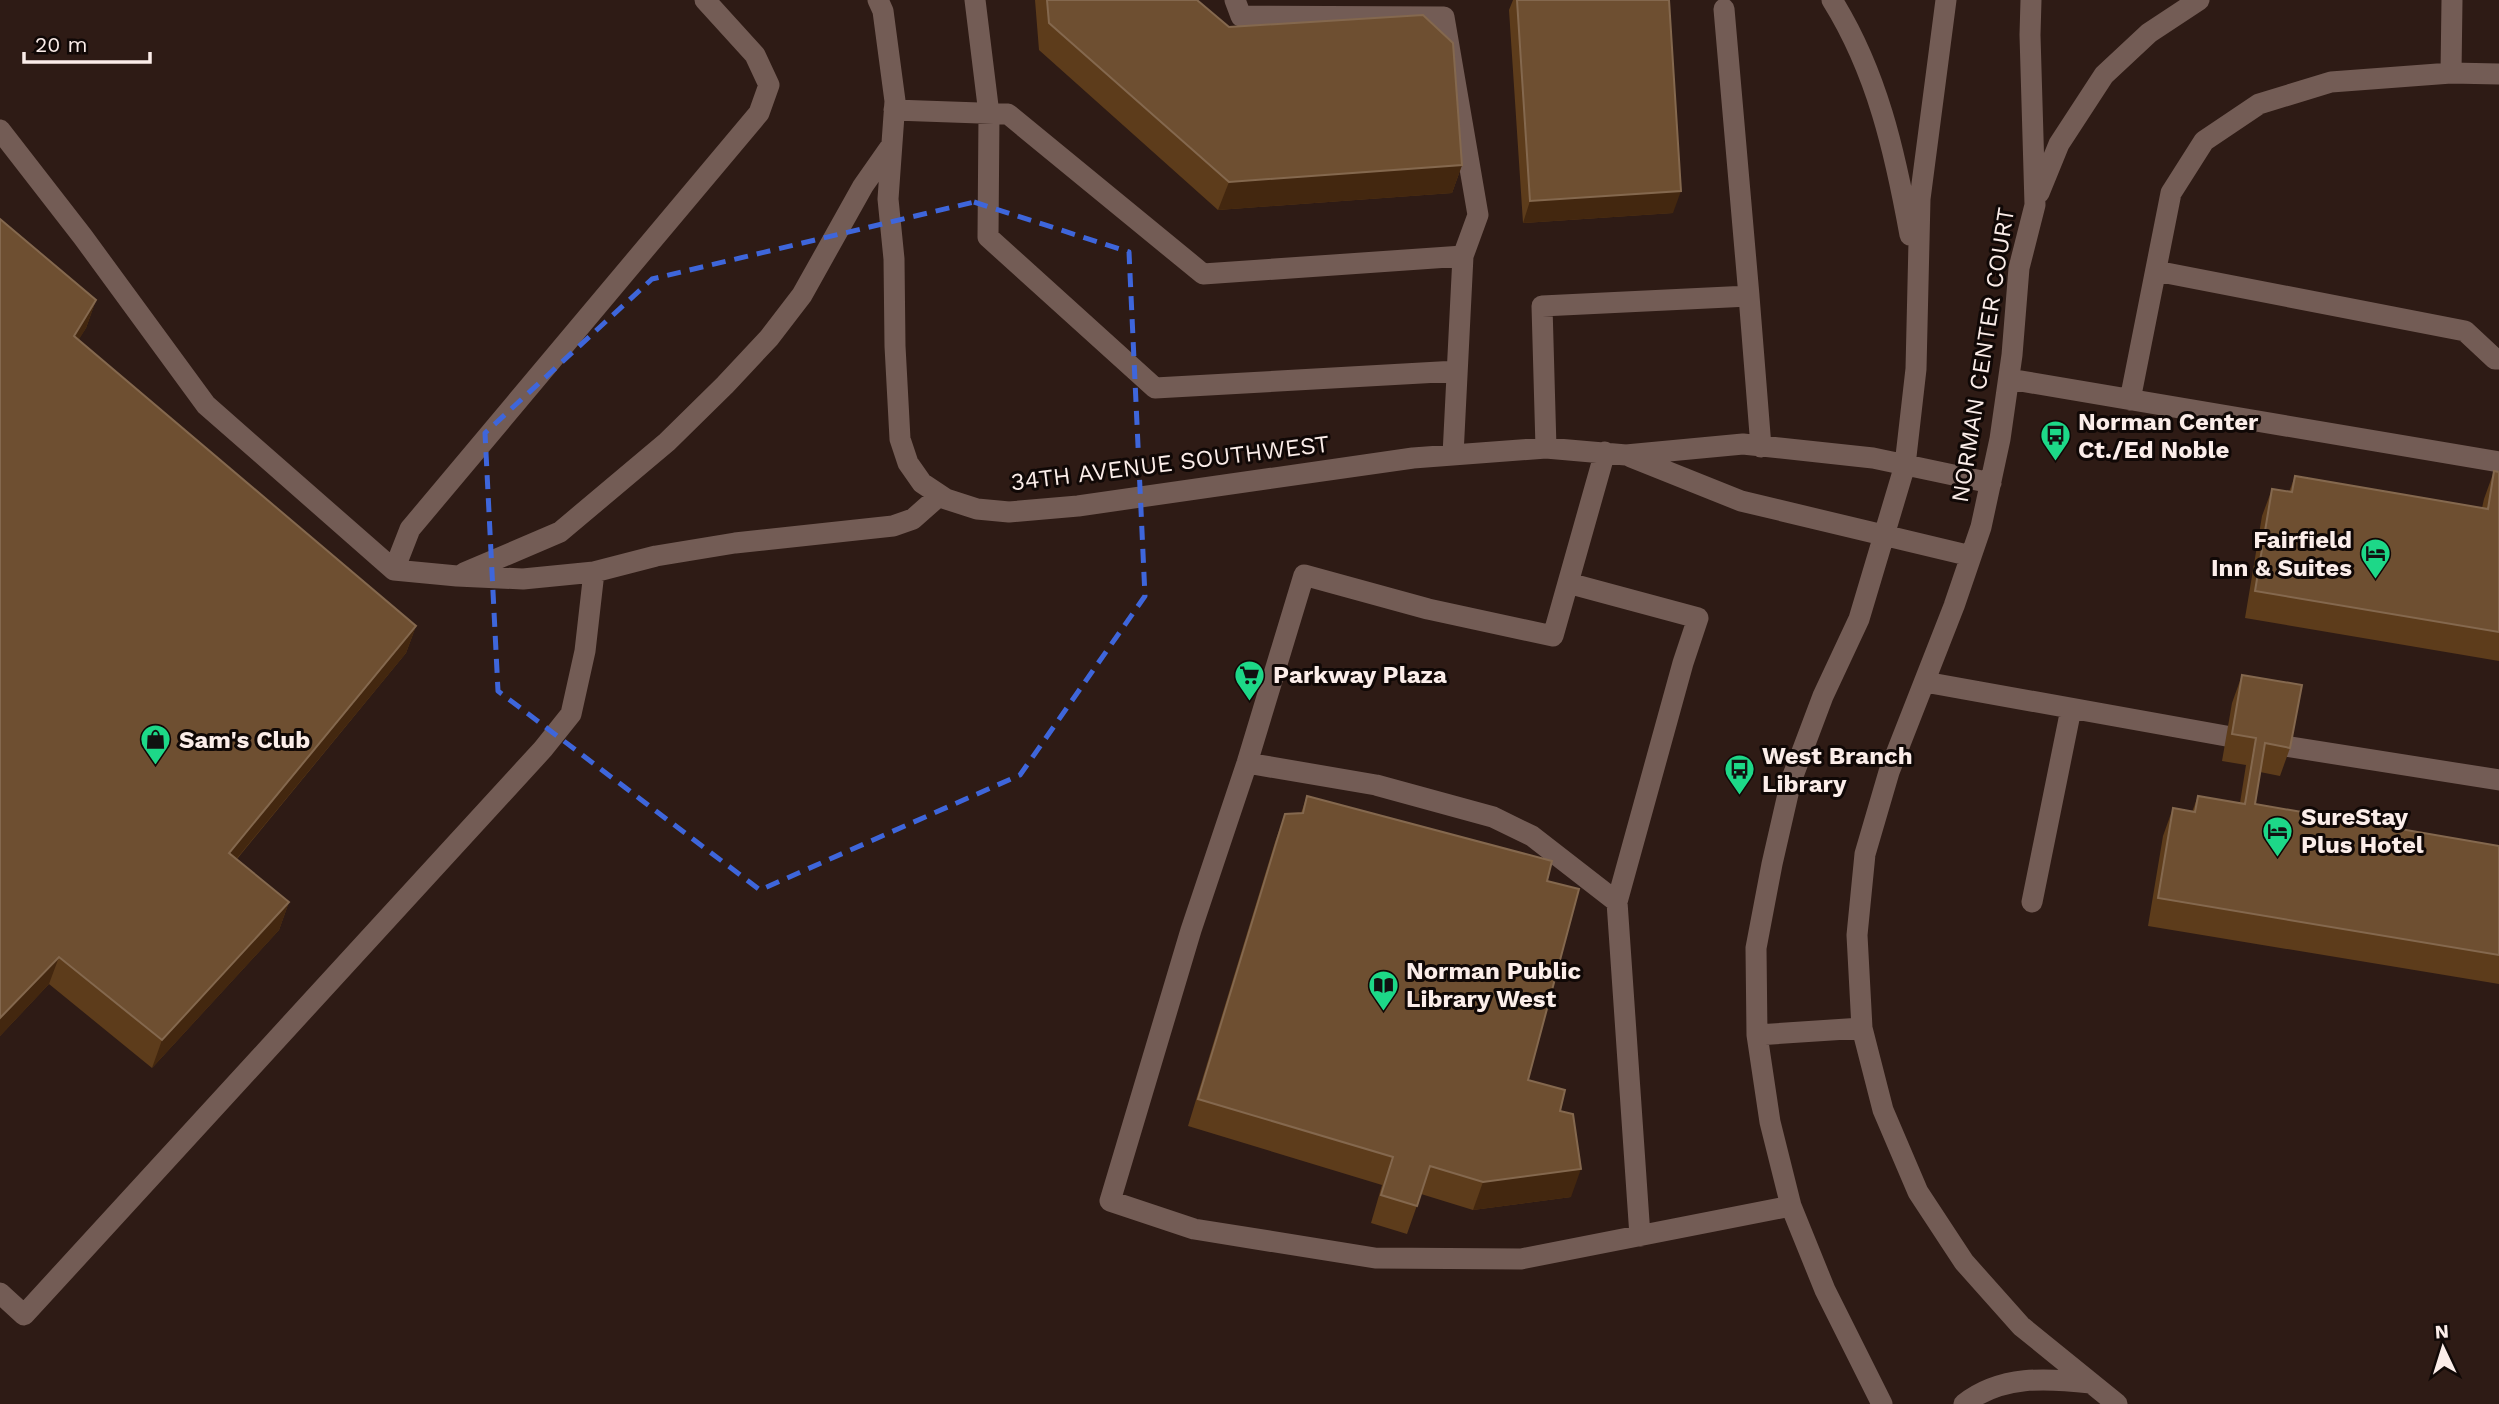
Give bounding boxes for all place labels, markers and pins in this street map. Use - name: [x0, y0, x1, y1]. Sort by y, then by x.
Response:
- place label: Norman Center Ct./Ed Noble: [2078, 408, 2259, 464]
- bus stop icon: Norman Center Ct./Ed Noble: [2038, 419, 2072, 463]
- place label: Fairfield Inn & Suites: [2211, 526, 2352, 582]
- hotel icon: Fairfield Inn & Suites: [2358, 537, 2392, 581]
- supermarket icon: Parkway Plaza: [1233, 658, 1267, 702]
- place label: Parkway Plaza: [1273, 661, 1447, 689]
- shop icon: Sam's Club: [139, 723, 173, 767]
- place label: Sam's Club: [179, 726, 310, 754]
- place label: West Branch Library: [1762, 742, 1913, 798]
- bus stop icon: West Branch Library: [1722, 753, 1756, 797]
- place label: SureStay Plus Hotel: [2301, 803, 2424, 859]
- hotel icon: SureStay Plus Hotel: [2261, 814, 2295, 858]
- place label: Norman Public Library West: [1406, 957, 1581, 1013]
- library icon: Norman Public Library West: [1366, 968, 1400, 1012]

